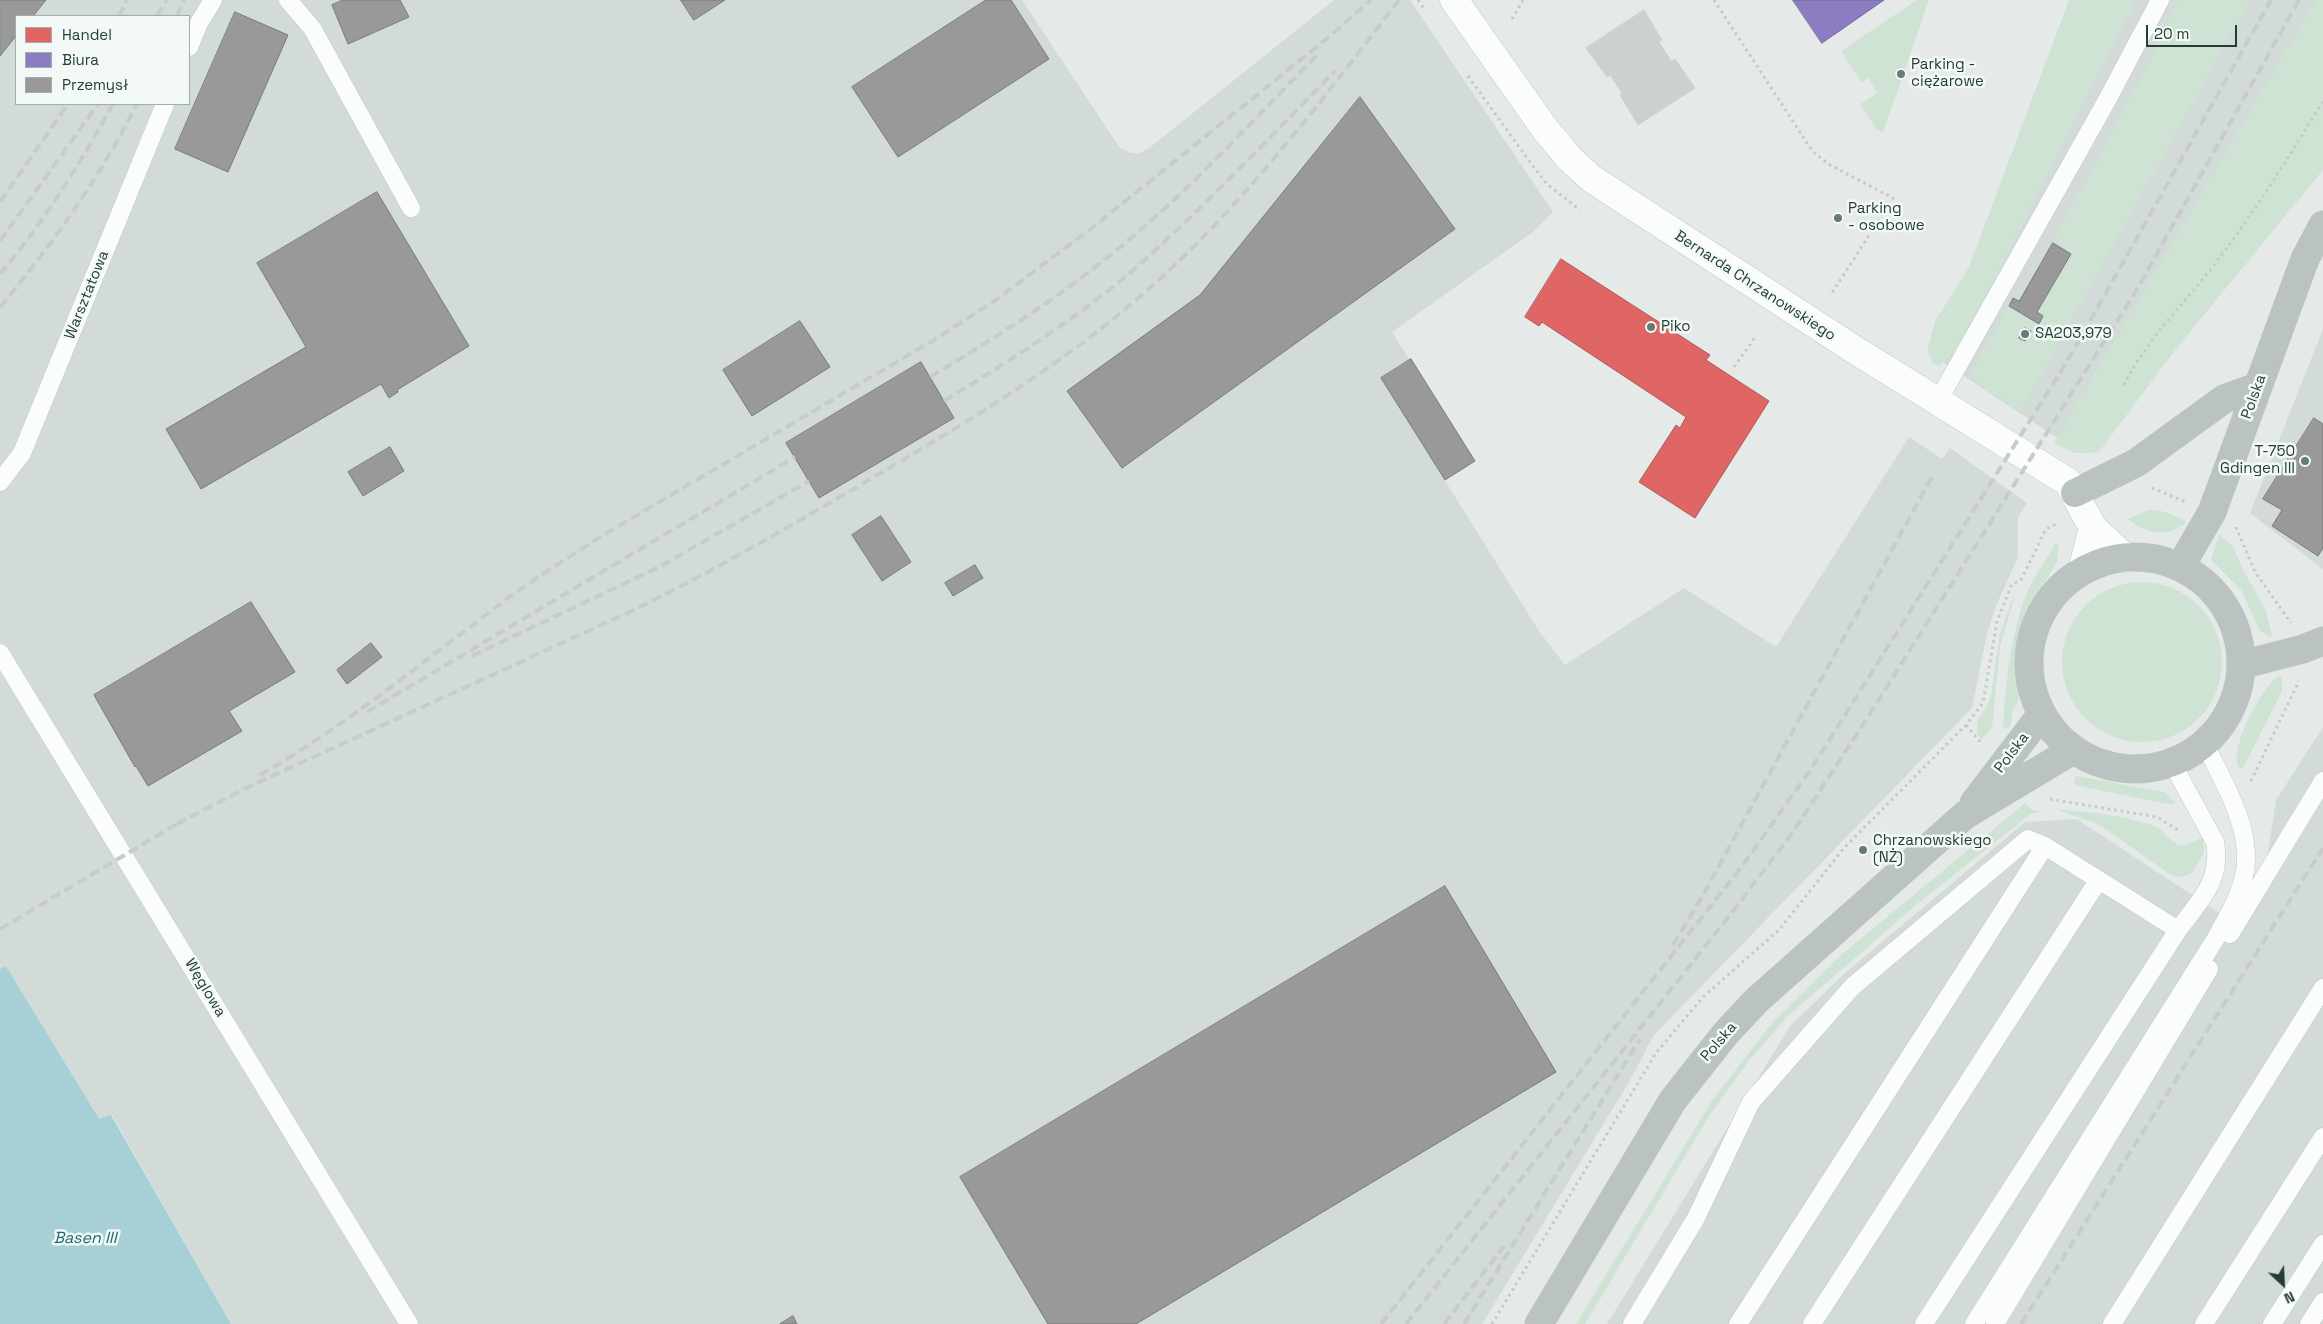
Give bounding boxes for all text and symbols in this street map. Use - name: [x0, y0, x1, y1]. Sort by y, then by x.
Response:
- legend: [15, 15, 190, 105]
- scale bar: [2148, 15, 2239, 47]
- text: 20 m: [2154, 24, 2189, 43]
- text: Handel: [62, 25, 112, 44]
- text: Biura: [62, 50, 99, 69]
- place label: Parking - ciężarowe: [1911, 56, 1984, 91]
- marker: Parking - ciężarowe: [1895, 68, 1907, 80]
- text: Przemysł: [62, 75, 128, 94]
- place label: Parking - osobowe: [1848, 200, 1925, 235]
- marker: Parking - osobowe: [1832, 212, 1844, 224]
- street label: Bernarda Chrzanowskiego: [1671, 227, 1839, 345]
- street label: Warsztatowa: [61, 248, 113, 342]
- place label: Piko: [1661, 318, 1691, 336]
- marker: Piko: [1645, 321, 1657, 333]
- place label: SA203,979: [2035, 325, 2112, 343]
- marker: SA203,979: [2019, 328, 2031, 340]
- street label: Polska: [2238, 372, 2270, 422]
- place label: T-750 Gdingen III: [2220, 443, 2295, 478]
- marker: T-750 Gdingen III: [2299, 455, 2311, 467]
- street label: Polska: [1991, 729, 2033, 777]
- place label: Chrzanowskiego (NŻ): [1873, 832, 1992, 867]
- marker: Chrzanowskiego (NŻ): [1857, 844, 1869, 856]
- street label: Węglowa: [181, 956, 229, 1020]
- street label: Polska: [1697, 1019, 1741, 1065]
- water label: Basen III: [53, 1229, 117, 1249]
- north arrow: [2258, 1259, 2308, 1309]
- text: N: [2281, 1287, 2297, 1308]

